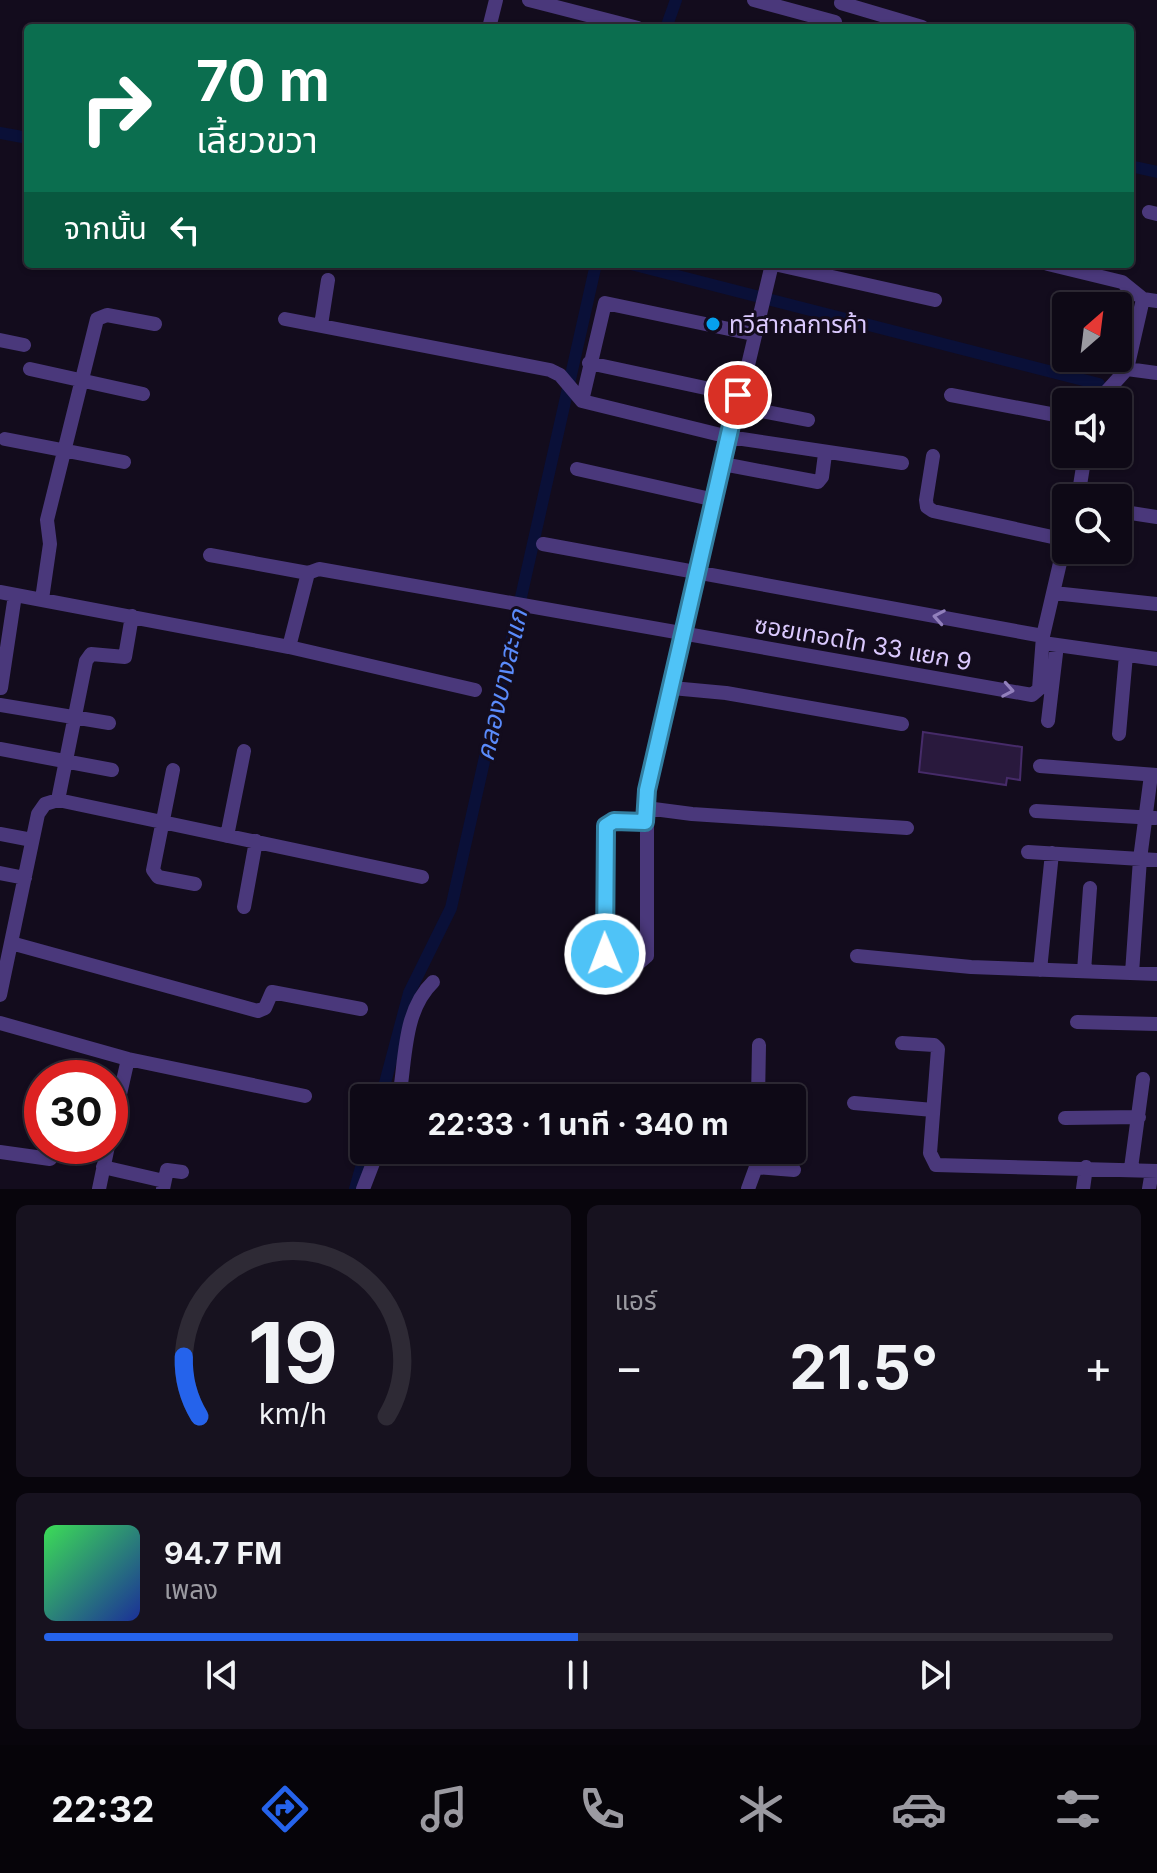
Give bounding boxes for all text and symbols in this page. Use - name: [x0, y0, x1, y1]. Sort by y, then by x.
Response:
- text: 70 m: [196, 47, 330, 115]
- icon: right: [64, 56, 168, 160]
- text: เลี้ยวขวา: [196, 118, 318, 162]
- icon: left: [163, 208, 207, 252]
- text: จากนั้น: [64, 210, 147, 246]
- north arrow: [1052, 292, 1132, 372]
- map controls: [1052, 292, 1132, 564]
- place label: ทวีสากลการค้า: [729, 310, 867, 339]
- marker: ทวีสากลการค้า: [704, 315, 722, 333]
- pin: [704, 361, 772, 429]
- icon: arrive: [716, 373, 760, 417]
- button: sound: [1052, 388, 1132, 468]
- button: search: [1052, 484, 1132, 564]
- water label: คลองบางสะแก: [469, 605, 534, 763]
- street label: ซอยเทอดไท 33 แยก 9: [752, 610, 974, 676]
- one-way arrow: [932, 610, 946, 627]
- one-way arrow: [1001, 681, 1014, 698]
- position arrow: [563, 912, 647, 996]
- speed limit sign: 30: [24, 1060, 128, 1164]
- text: 22:33 · 1 นาที · 340 m: [427, 1106, 729, 1142]
- text: แอร์: [615, 1285, 657, 1316]
- text: 19: [248, 1302, 338, 1403]
- text: 21.5°: [789, 1331, 938, 1403]
- text: −: [615, 1340, 644, 1394]
- text: +: [1084, 1340, 1113, 1394]
- text: km/h: [259, 1396, 327, 1431]
- text: 94.7 FM: [164, 1535, 282, 1571]
- text: เพลง: [164, 1574, 218, 1605]
- icon: previous: [200, 1653, 244, 1697]
- icon: pause: [556, 1653, 600, 1697]
- icon: next: [913, 1653, 957, 1697]
- icon: directions: [257, 1781, 313, 1837]
- icon: music: [416, 1781, 472, 1837]
- icon: phone: [574, 1781, 630, 1837]
- icon: climate: [733, 1781, 789, 1837]
- icon: car: [891, 1781, 947, 1837]
- icon: filters: [1050, 1781, 1106, 1837]
- text: 22:32: [51, 1787, 155, 1831]

